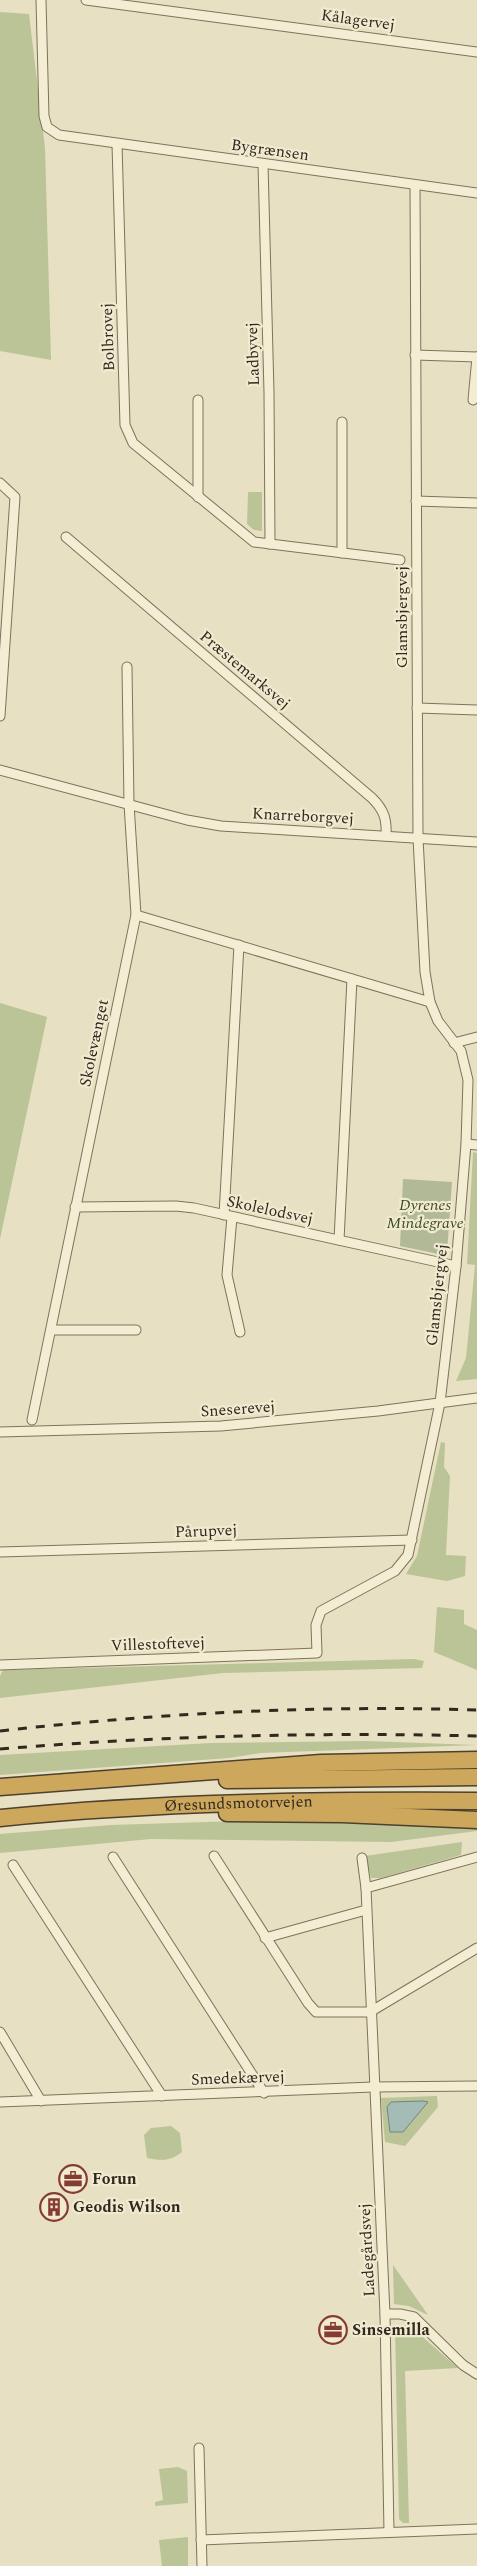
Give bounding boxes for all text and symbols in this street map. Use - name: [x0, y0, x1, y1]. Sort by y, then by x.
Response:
- street label: Kålagervej: [319, 3, 397, 37]
- street label: Bygrænsen: [230, 133, 310, 167]
- street label: Bolbrovej: [95, 302, 121, 372]
- street label: Ladbyvej: [240, 322, 266, 386]
- street label: Glamsbjergvej: [390, 566, 414, 668]
- street label: Præstemarksvej: [194, 625, 296, 715]
- street label: Knarreborgvej: [251, 801, 355, 831]
- street label: Skolevænget: [73, 997, 115, 1089]
- street label: Skolelodsvej: [225, 1189, 315, 1231]
- park label: Dyrenes Mindegrave: [386, 1193, 464, 1235]
- street label: Glamsbjergvej: [420, 1243, 454, 1347]
- street label: Sneserevej: [200, 1394, 276, 1424]
- street label: Pårupvej: [174, 1518, 238, 1544]
- street label: Villestoftevej: [110, 1630, 206, 1658]
- street label: Øresundsmotorvejen: [164, 1789, 313, 1818]
- street label: Smedekærvej: [191, 2064, 285, 2092]
- office icon: Forun: [58, 2164, 88, 2194]
- place label: Forun: [92, 2167, 137, 2191]
- building icon: Geodis Wilson: [39, 2192, 69, 2222]
- place label: Geodis Wilson: [73, 2195, 181, 2219]
- street label: Ladegårdsvej: [353, 2203, 381, 2297]
- office icon: Sinsemilla: [318, 2315, 348, 2345]
- place label: Sinsemilla: [352, 2318, 430, 2342]

